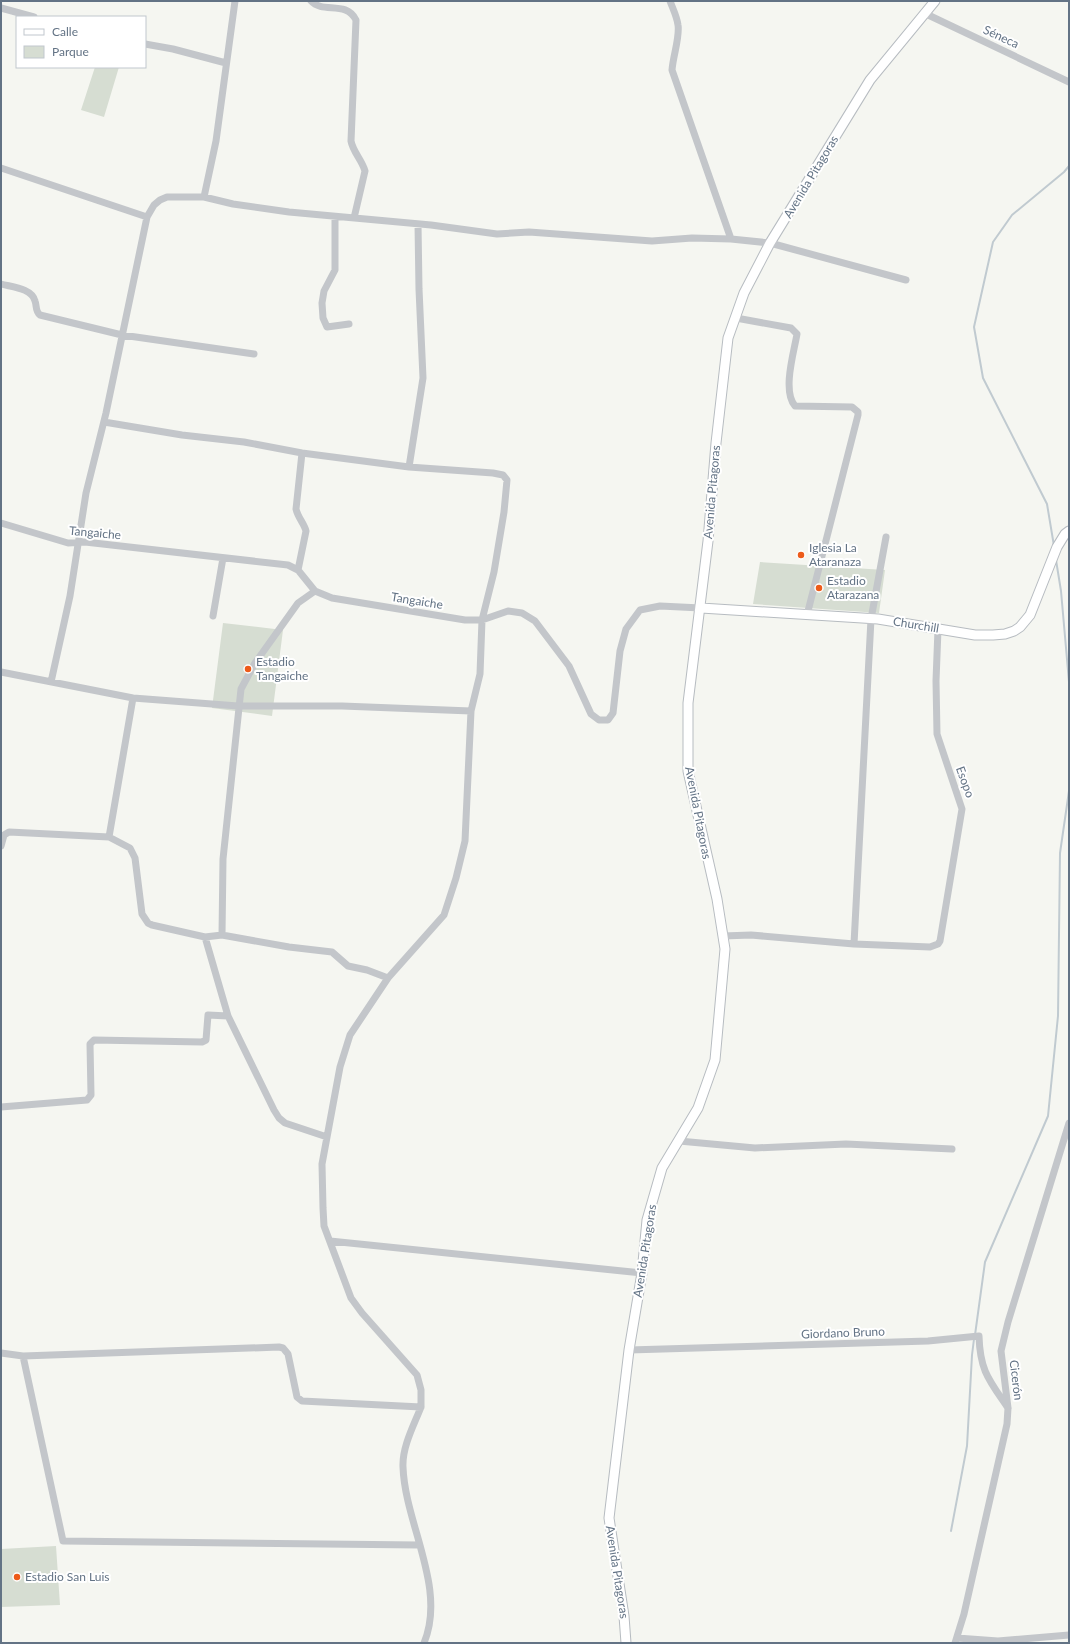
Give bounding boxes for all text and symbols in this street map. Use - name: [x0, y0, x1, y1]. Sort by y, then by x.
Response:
- legend: [16, 16, 146, 68]
- street label: Séneca: [981, 22, 1021, 51]
- text: Calle: [52, 24, 78, 39]
- text: Parque: [52, 44, 89, 59]
- street label: Avenida Pitagoras: [780, 133, 841, 221]
- street label: Avenida Pitagoras: [700, 444, 723, 539]
- street label: Tangaiche: [68, 523, 122, 542]
- place label: Iglesia La Ataranaza: [809, 540, 861, 569]
- marker: Iglesia La Ataranaza: [796, 550, 806, 560]
- place label: Estadio Atarazana: [827, 573, 879, 602]
- marker: Estadio Atarazana: [814, 583, 824, 593]
- street label: Tangaiche: [390, 589, 444, 612]
- street label: Churchill: [892, 613, 940, 636]
- place label: Estadio Tangaiche: [256, 654, 308, 683]
- marker: Estadio Tangaiche: [243, 664, 253, 674]
- street label: Esopo: [953, 764, 978, 800]
- street label: Avenida Pitagoras: [682, 765, 715, 860]
- street label: Avenida Pitagoras: [630, 1203, 659, 1299]
- street label: Giordano Bruno: [801, 1324, 885, 1341]
- street label: Cicerón: [1007, 1359, 1026, 1401]
- street label: Avenida Pitagoras: [603, 1524, 632, 1620]
- place label: Estadio San Luis: [25, 1569, 110, 1584]
- marker: Estadio San Luis: [12, 1572, 22, 1582]

